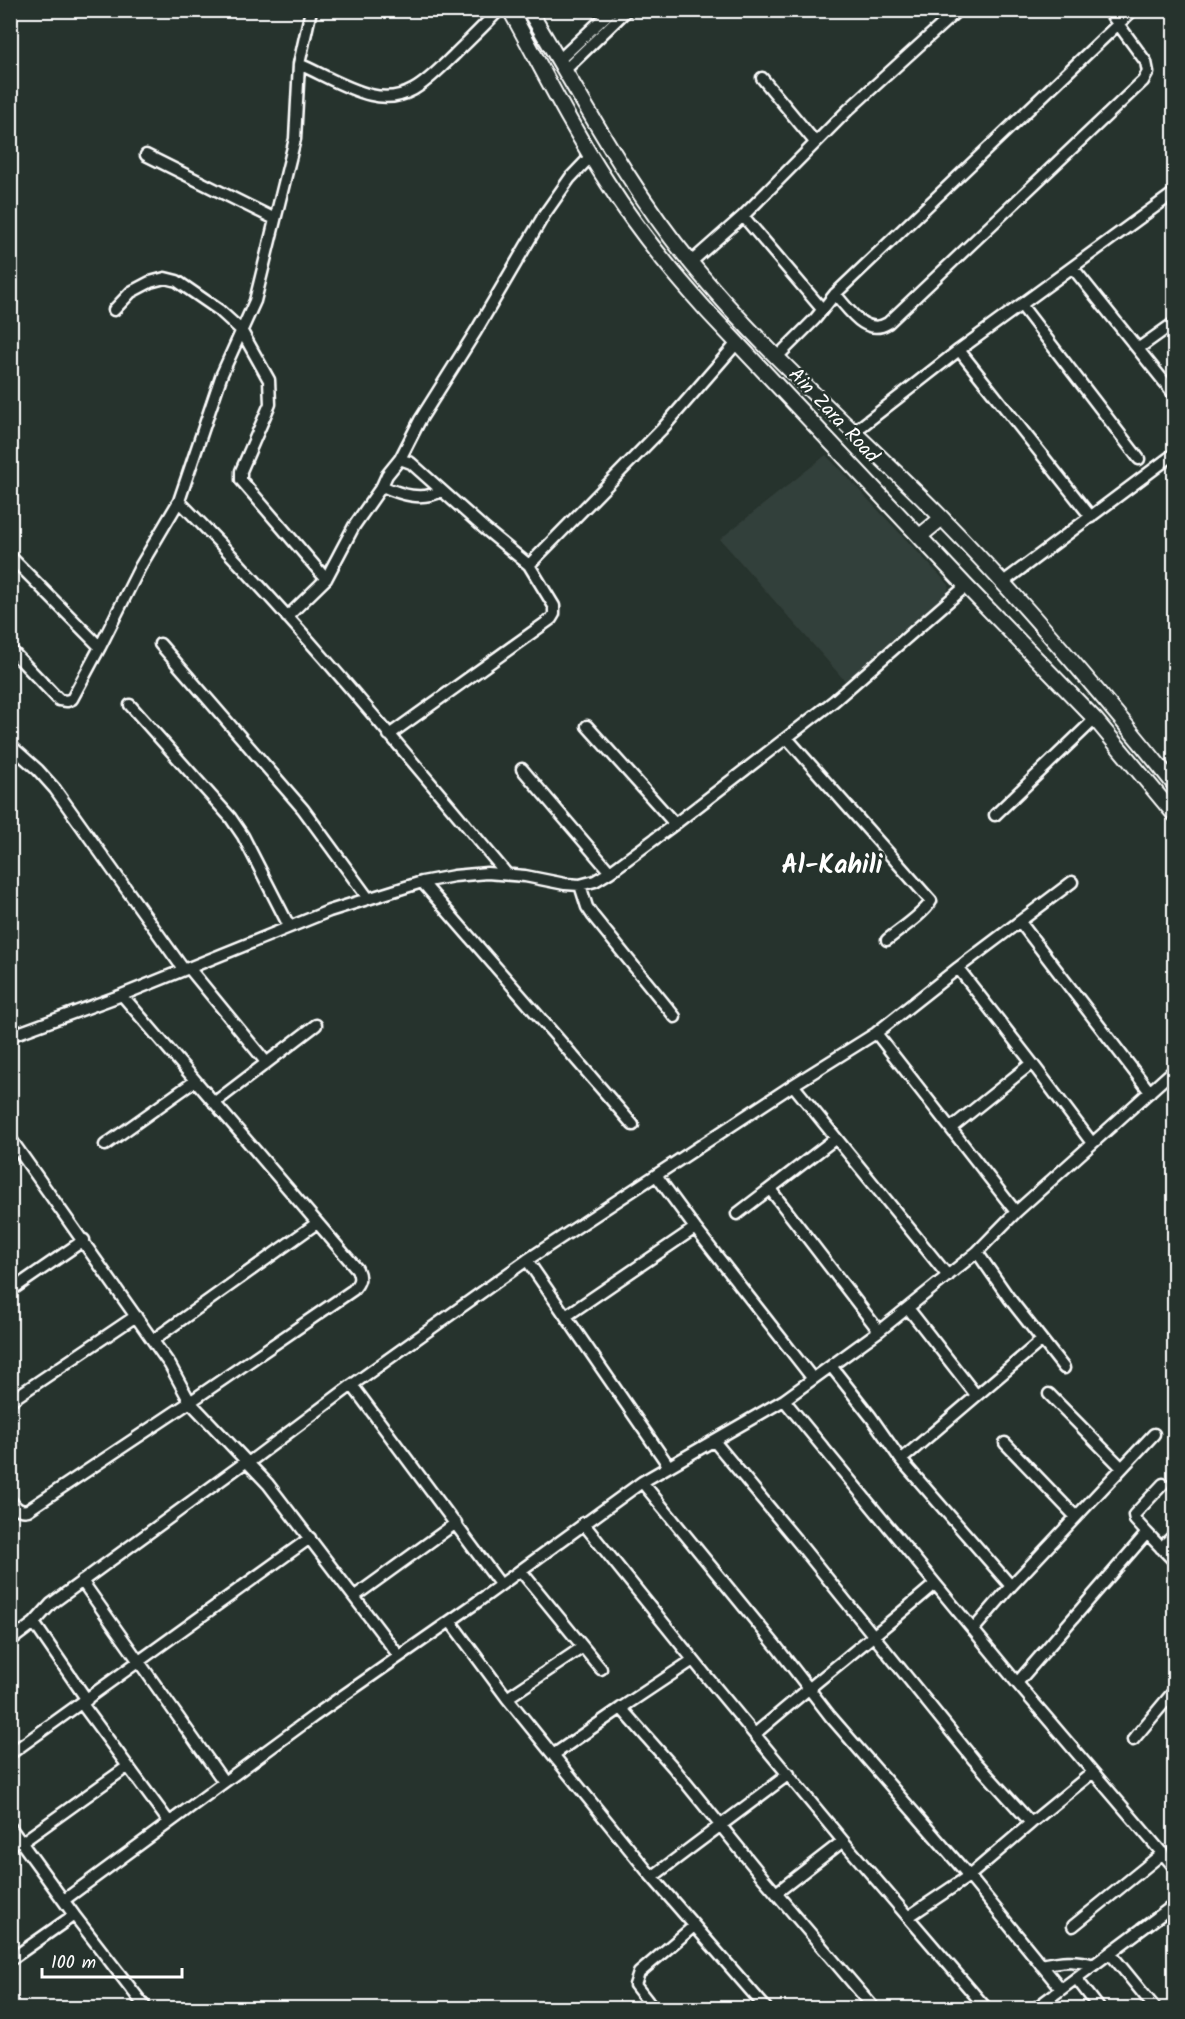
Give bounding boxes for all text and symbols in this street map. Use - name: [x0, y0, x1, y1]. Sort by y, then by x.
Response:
- street label: Ain Zara Road: [780, 361, 887, 472]
- district label: Al-Kahili: [781, 845, 884, 887]
- scale bar: [42, 1941, 182, 1979]
- text: 100 m: [51, 1949, 96, 1978]

